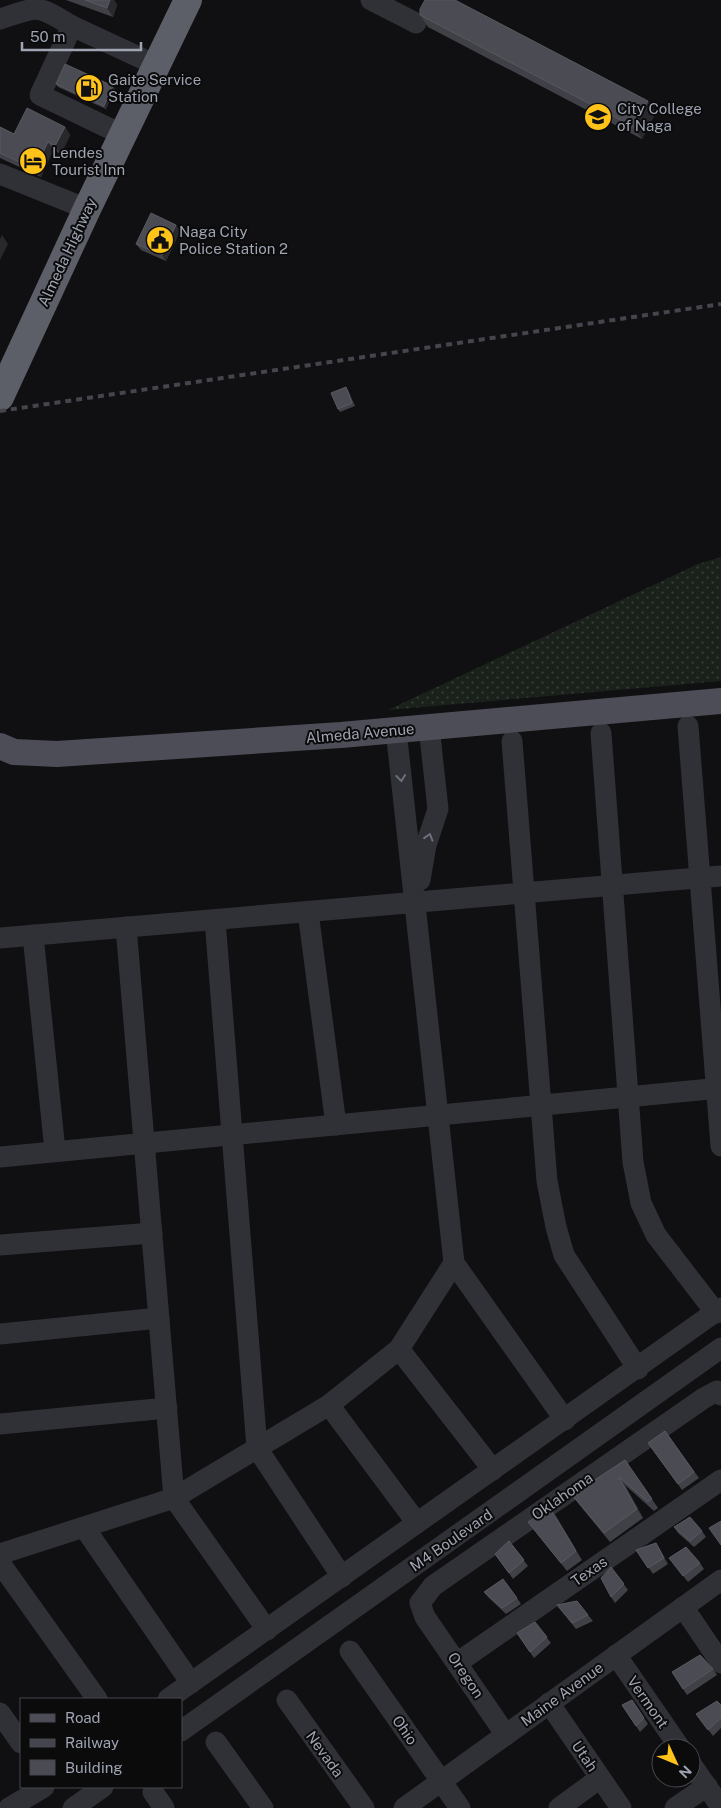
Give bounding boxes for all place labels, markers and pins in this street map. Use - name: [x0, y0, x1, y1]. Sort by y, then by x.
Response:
- place label: Gaite Service Station: [108, 71, 201, 105]
- fuel station icon: Gaite Service Station: [74, 73, 104, 103]
- place label: City College of Naga: [617, 100, 702, 134]
- school or university icon: City College of Naga: [583, 102, 613, 132]
- place label: Lendes Tourist Inn: [52, 144, 125, 178]
- hotel icon: Lendes Tourist Inn: [18, 146, 48, 176]
- place label: Naga City Police Station 2: [179, 223, 288, 257]
- public building icon: Naga City Police Station 2: [145, 225, 175, 255]

